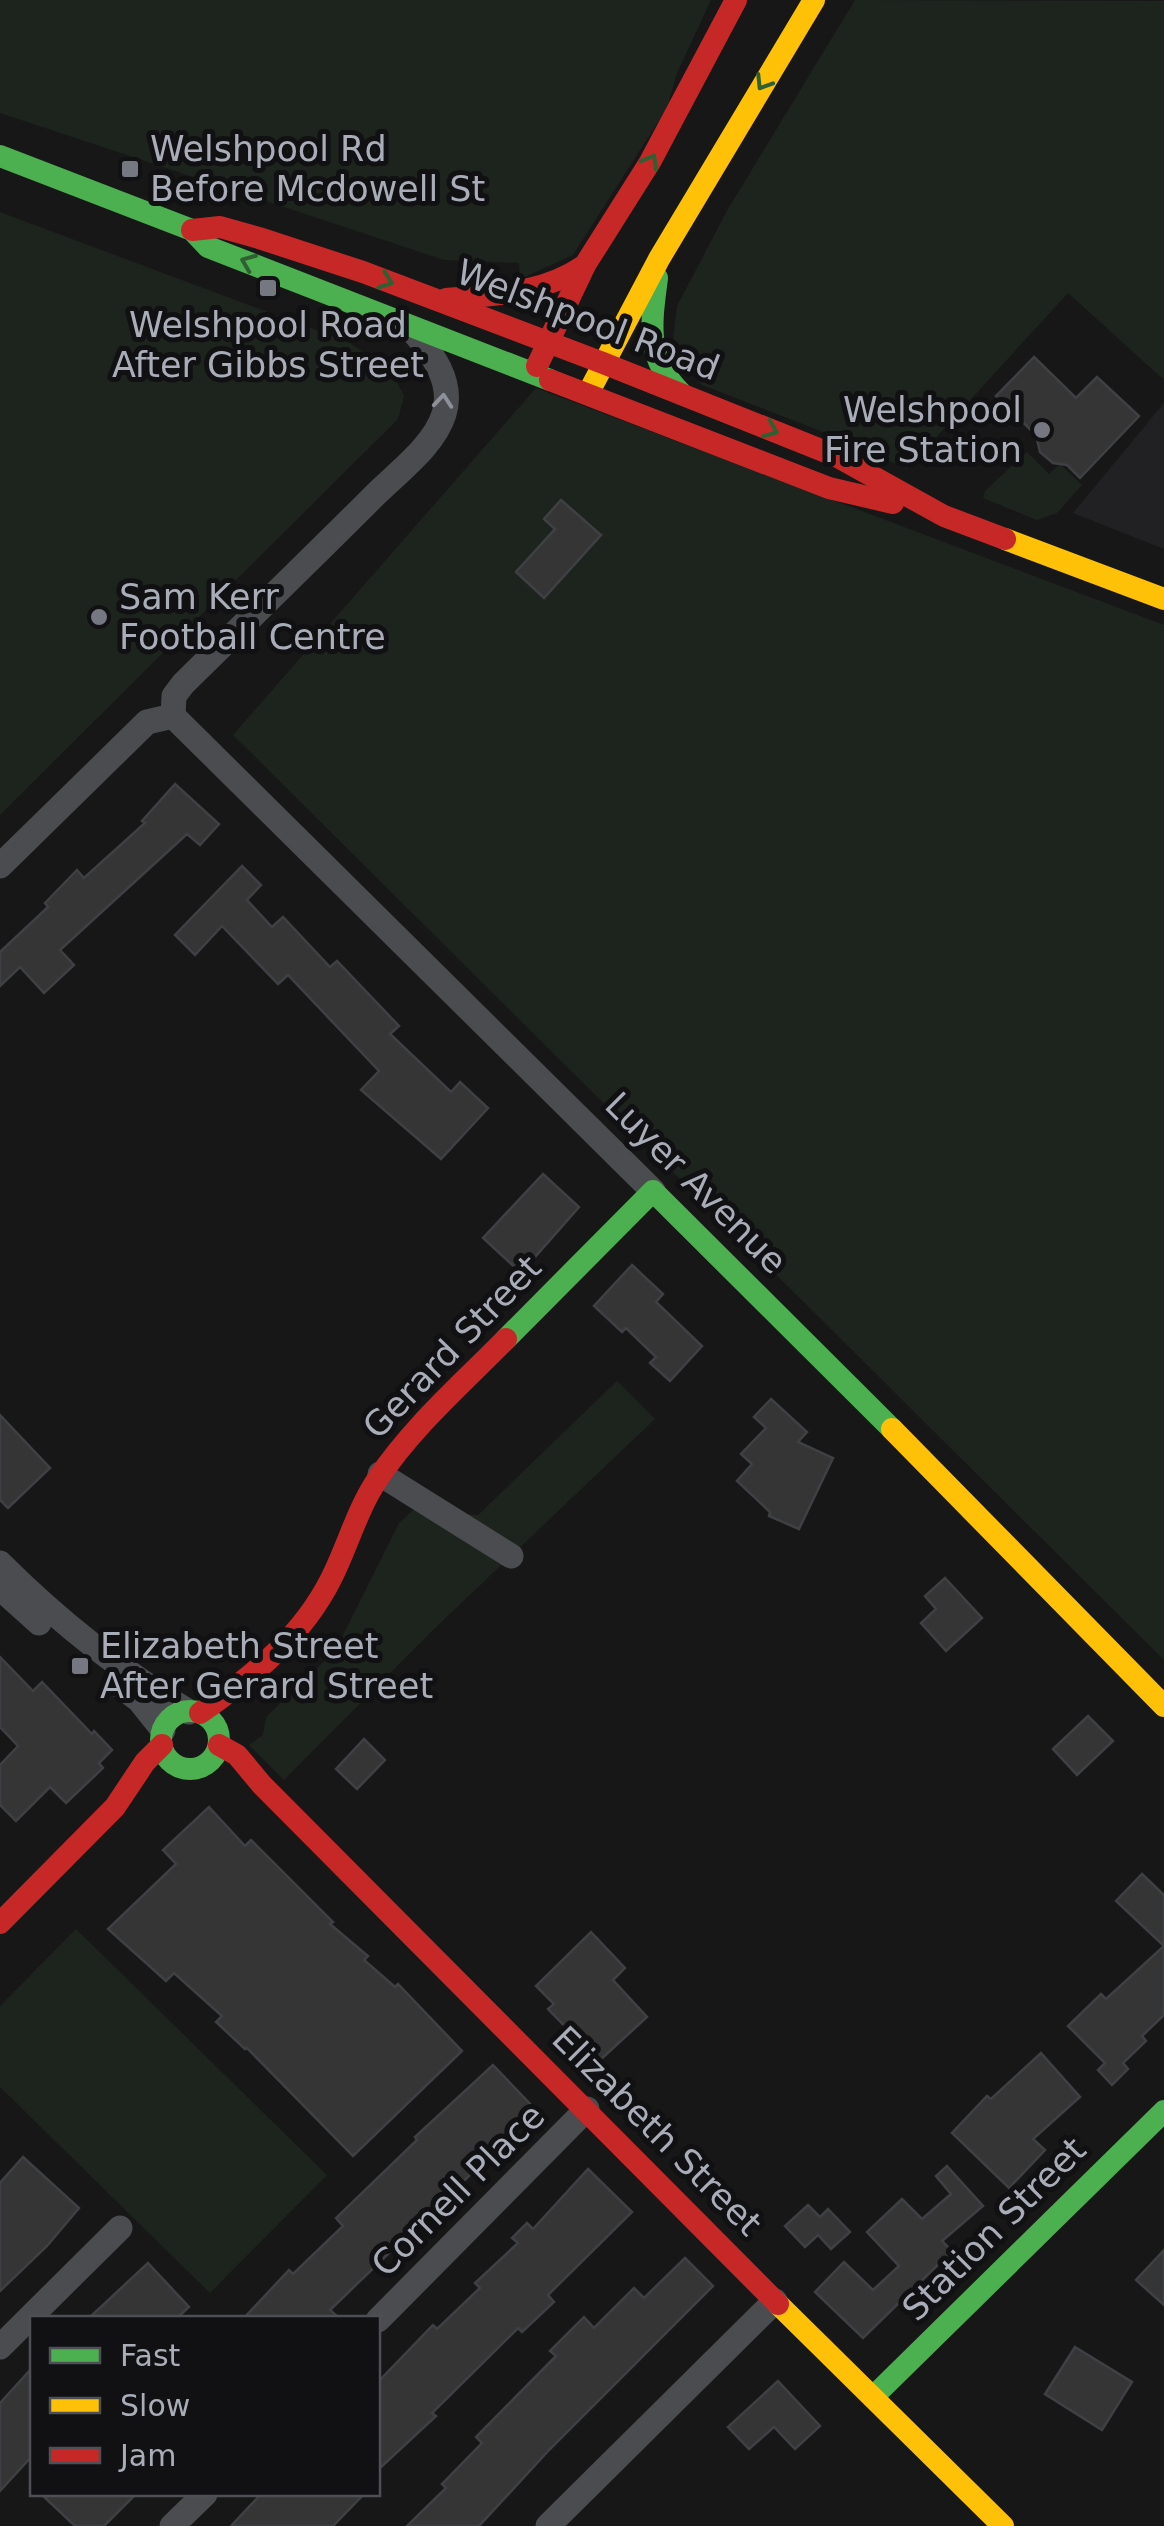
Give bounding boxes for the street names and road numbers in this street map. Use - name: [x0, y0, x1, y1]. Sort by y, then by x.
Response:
- street label: Welshpool Road: [451, 252, 725, 388]
- street label: Luyer Avenue: [597, 1084, 795, 1282]
- street label: Gerard Street: [355, 1248, 549, 1446]
- street label: Elizabeth Street: [544, 2018, 770, 2244]
- street label: Cornell Place: [364, 2096, 552, 2284]
- street label: Station Street: [894, 2129, 1094, 2329]

